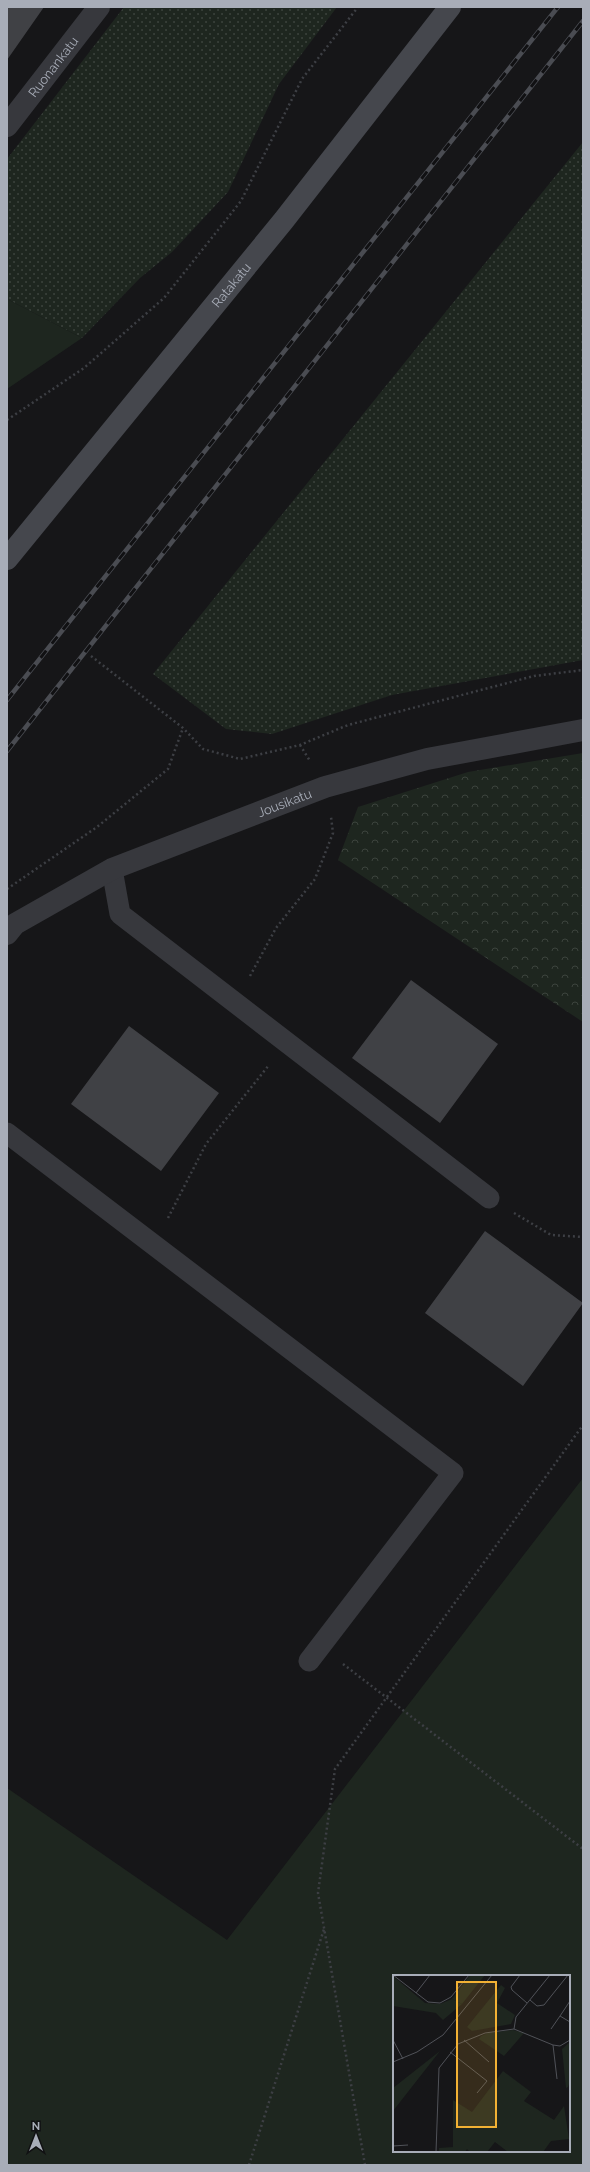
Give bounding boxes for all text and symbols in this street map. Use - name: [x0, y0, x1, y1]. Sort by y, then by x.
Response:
- street label: Ruonankatu: [25, 34, 81, 100]
- street label: Ratakatu: [208, 260, 254, 310]
- street label: Jousikatu: [255, 785, 314, 820]
- inset map: [393, 1975, 570, 2152]
- north arrow: [16, 2116, 56, 2156]
- text: N: [32, 2120, 40, 2133]

